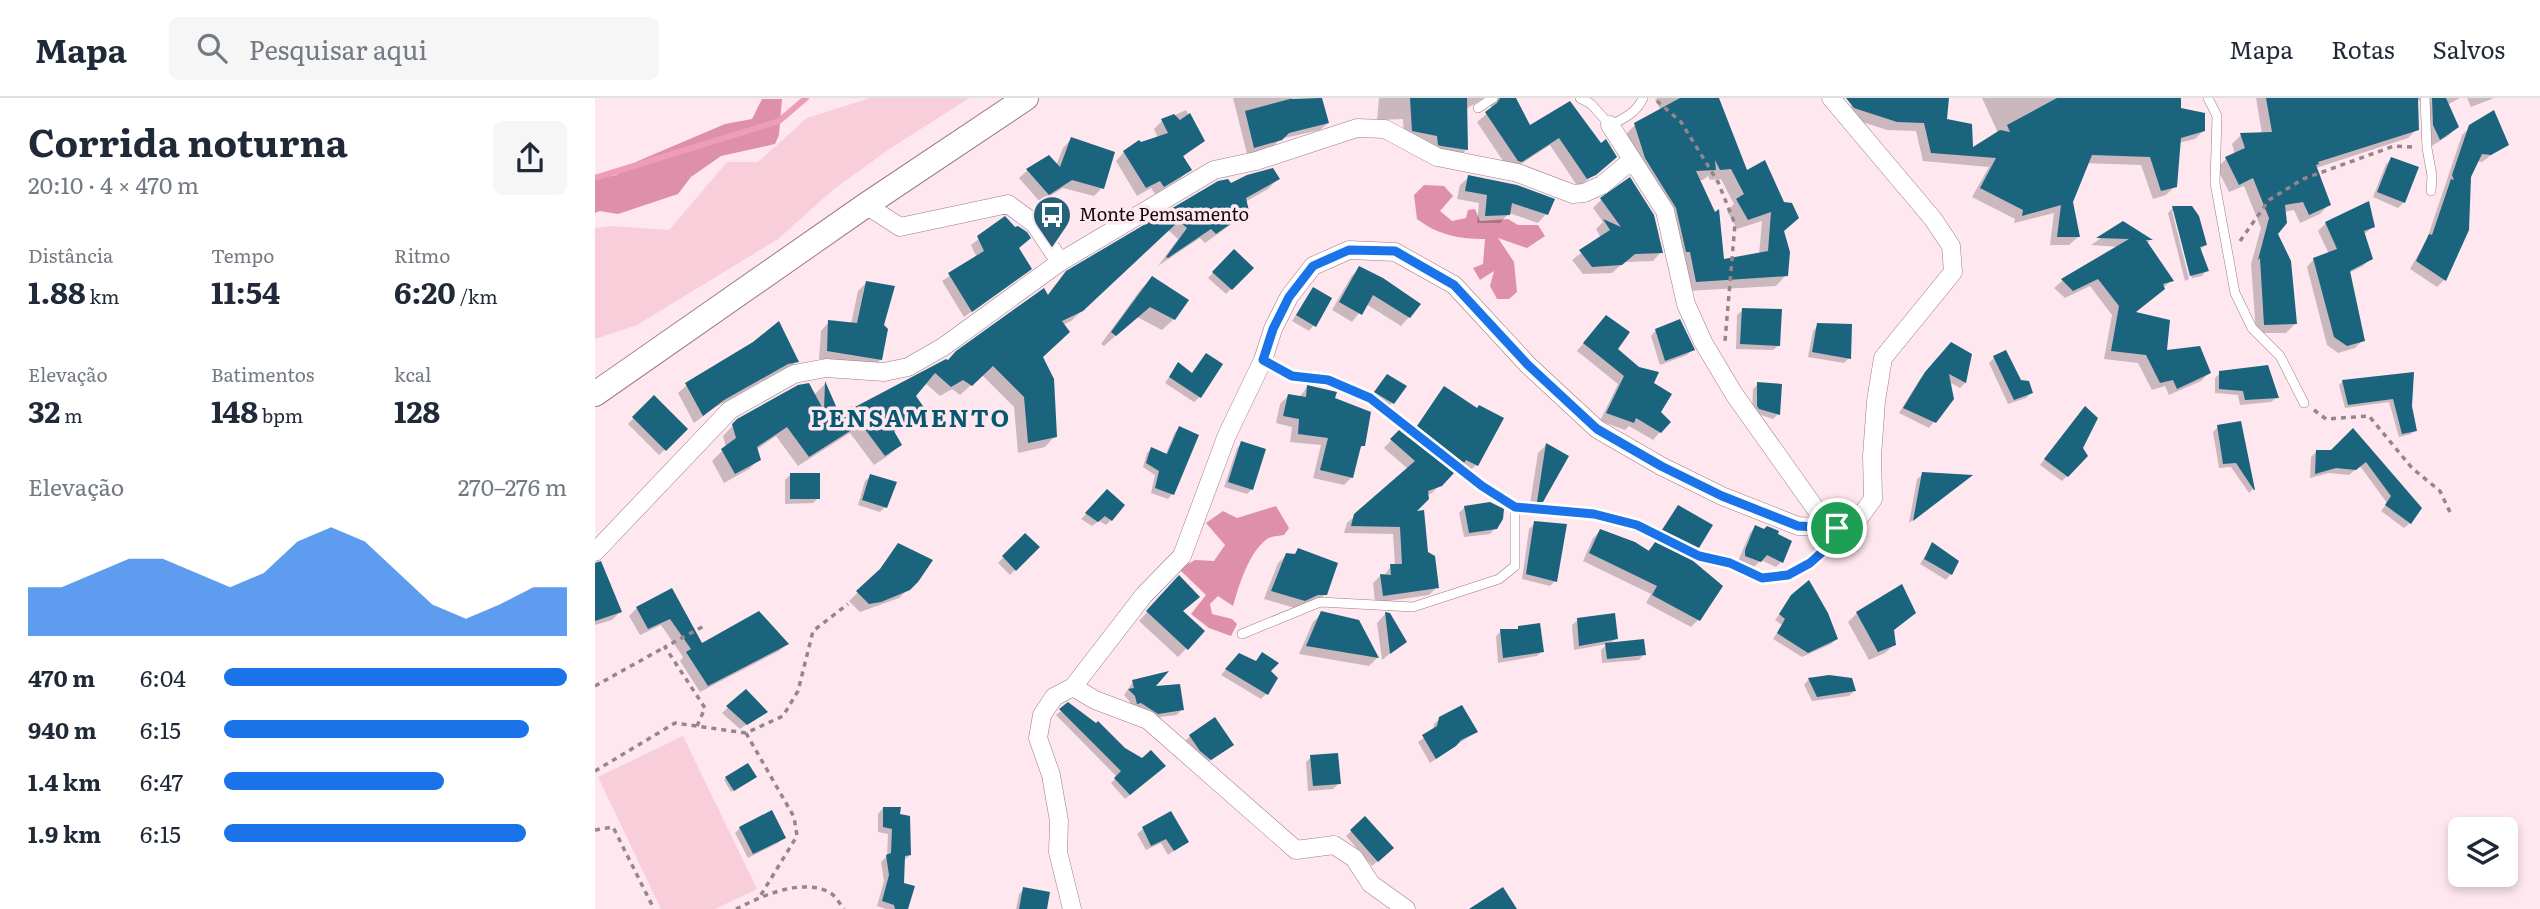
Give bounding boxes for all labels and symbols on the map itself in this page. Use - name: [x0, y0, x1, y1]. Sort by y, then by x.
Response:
- bus stop icon: Monte Pemsamento: [1031, 194, 1073, 249]
- place label: Monte Pemsamento: [1079, 200, 1249, 227]
- district label: PENSAMENTO: [811, 399, 1011, 434]
- pin: [1807, 498, 1867, 558]

